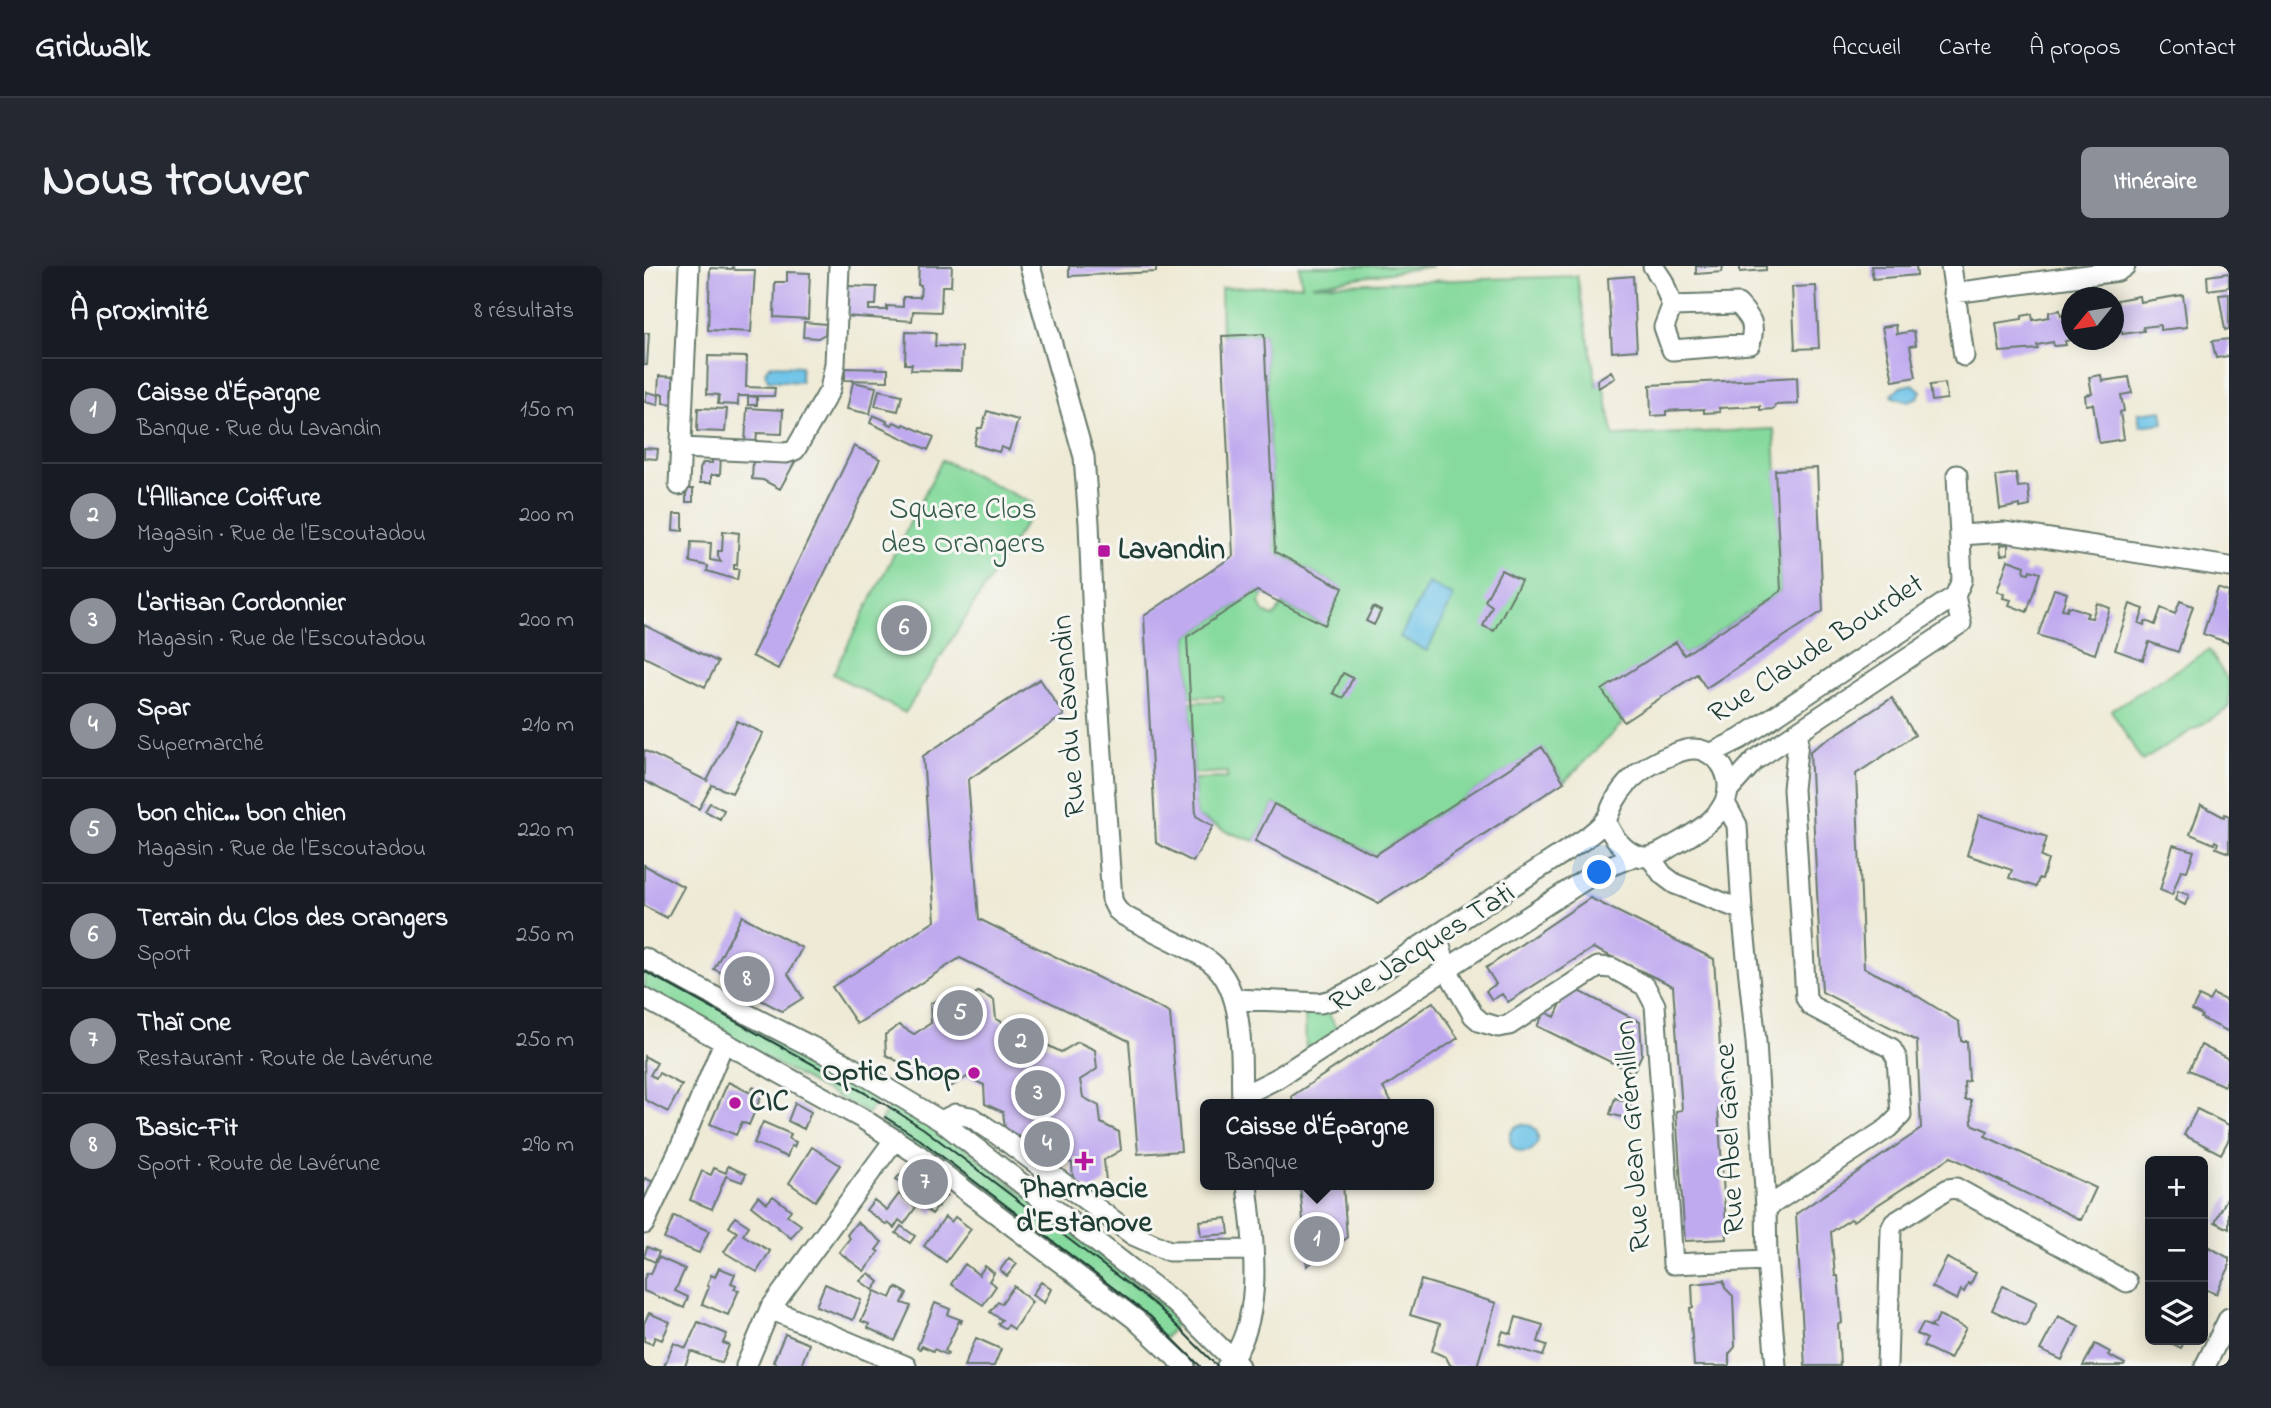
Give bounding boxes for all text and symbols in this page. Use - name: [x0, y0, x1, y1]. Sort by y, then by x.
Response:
- text: Gridwalk: [35, 24, 150, 72]
- text: Accueil: [1832, 31, 1901, 66]
- text: Carte: [1939, 31, 1991, 66]
- text: À propos: [2029, 31, 2121, 66]
- text: Contact: [2159, 31, 2236, 66]
- text: Nous trouver: [42, 146, 308, 218]
- button: Itinéraire: [2081, 147, 2229, 218]
- north arrow: [2061, 287, 2124, 350]
- text: À proximité: [70, 290, 208, 334]
- text: 8 résultats: [474, 295, 574, 328]
- text: Caisse d'Épargne: [137, 375, 320, 413]
- text: 1: [89, 394, 97, 427]
- text: 150 m: [520, 394, 574, 427]
- text: Banque · Rue du Lavandin: [137, 413, 381, 446]
- text: L'Alliance Coiffure: [137, 480, 321, 518]
- park label: Square Clos des Orangers: [881, 489, 1045, 567]
- text: 2: [87, 499, 99, 532]
- text: 200 m: [519, 499, 574, 532]
- text: Magasin · Rue de l'Escoutadou: [137, 518, 426, 551]
- place label: Lavandin: [1118, 529, 1225, 573]
- marker: Lavandin: [1096, 543, 1112, 559]
- street label: Rue Claude Bourdet: [1700, 564, 1934, 736]
- text: L'artisan Cordonnier: [137, 585, 345, 623]
- pin: 6: [881, 602, 927, 654]
- text: 3: [88, 604, 98, 637]
- text: 200 m: [519, 604, 574, 637]
- street label: Rue du Lavandin: [1041, 613, 1099, 819]
- text: Magasin · Rue de l'Escoutadou: [137, 623, 426, 656]
- text: Spar: [137, 690, 190, 728]
- text: 4: [88, 709, 98, 742]
- text: 210 m: [522, 709, 574, 742]
- text: Supermarché: [137, 728, 264, 761]
- text: bon chic... bon chien: [137, 795, 346, 833]
- text: 5: [86, 814, 100, 847]
- text: 220 m: [518, 814, 574, 847]
- text: Magasin · Rue de l'Escoutadou: [137, 833, 426, 866]
- your location: [1582, 855, 1616, 889]
- street label: Rue Jacques Tati: [1322, 872, 1524, 1026]
- text: Terrain du Clos des Orangers: [137, 900, 448, 938]
- text: 6: [88, 919, 98, 952]
- text: 250 m: [516, 919, 574, 952]
- text: Sport: [137, 938, 191, 971]
- pin: 8: [724, 953, 770, 1005]
- pin: 5: [937, 987, 983, 1039]
- text: Thaï One: [137, 1005, 231, 1043]
- pin: 2: [998, 1015, 1044, 1067]
- street label: Rue Jean Grémillon: [1604, 1019, 1664, 1253]
- text: 7: [88, 1024, 98, 1057]
- text: 250 m: [516, 1024, 574, 1057]
- street label: Rue Abel Gance: [1704, 1042, 1758, 1236]
- text: Restaurant · Route de Lavérune: [137, 1043, 432, 1076]
- place label: Optic Shop: [822, 1051, 960, 1095]
- marker: Optic Shop: [966, 1065, 982, 1081]
- pin: 3: [1015, 1067, 1061, 1119]
- place label: CIC: [749, 1081, 789, 1125]
- marker: CIC: [727, 1095, 743, 1111]
- popup: [1200, 1099, 1434, 1190]
- text: Caisse d'Épargne: [1225, 1109, 1409, 1147]
- text: Basic-Fit: [137, 1110, 238, 1148]
- pin: 4: [1024, 1118, 1070, 1170]
- text: 8: [89, 1129, 97, 1162]
- text: 290 m: [522, 1129, 574, 1162]
- text: Banque: [1225, 1147, 1298, 1180]
- text: Sport · Route de Lavérune: [137, 1148, 380, 1181]
- marker: Pharmacie d'Estanove: [1076, 1153, 1092, 1169]
- pin: 7: [902, 1156, 948, 1208]
- map controls: [2145, 1156, 2208, 1345]
- button: +: [2145, 1156, 2208, 1219]
- place label: Pharmacie d'Estanove: [1016, 1168, 1154, 1246]
- pin: 1: [1294, 1213, 1340, 1265]
- button: −: [2145, 1219, 2208, 1282]
- button: layers: [2145, 1282, 2208, 1345]

